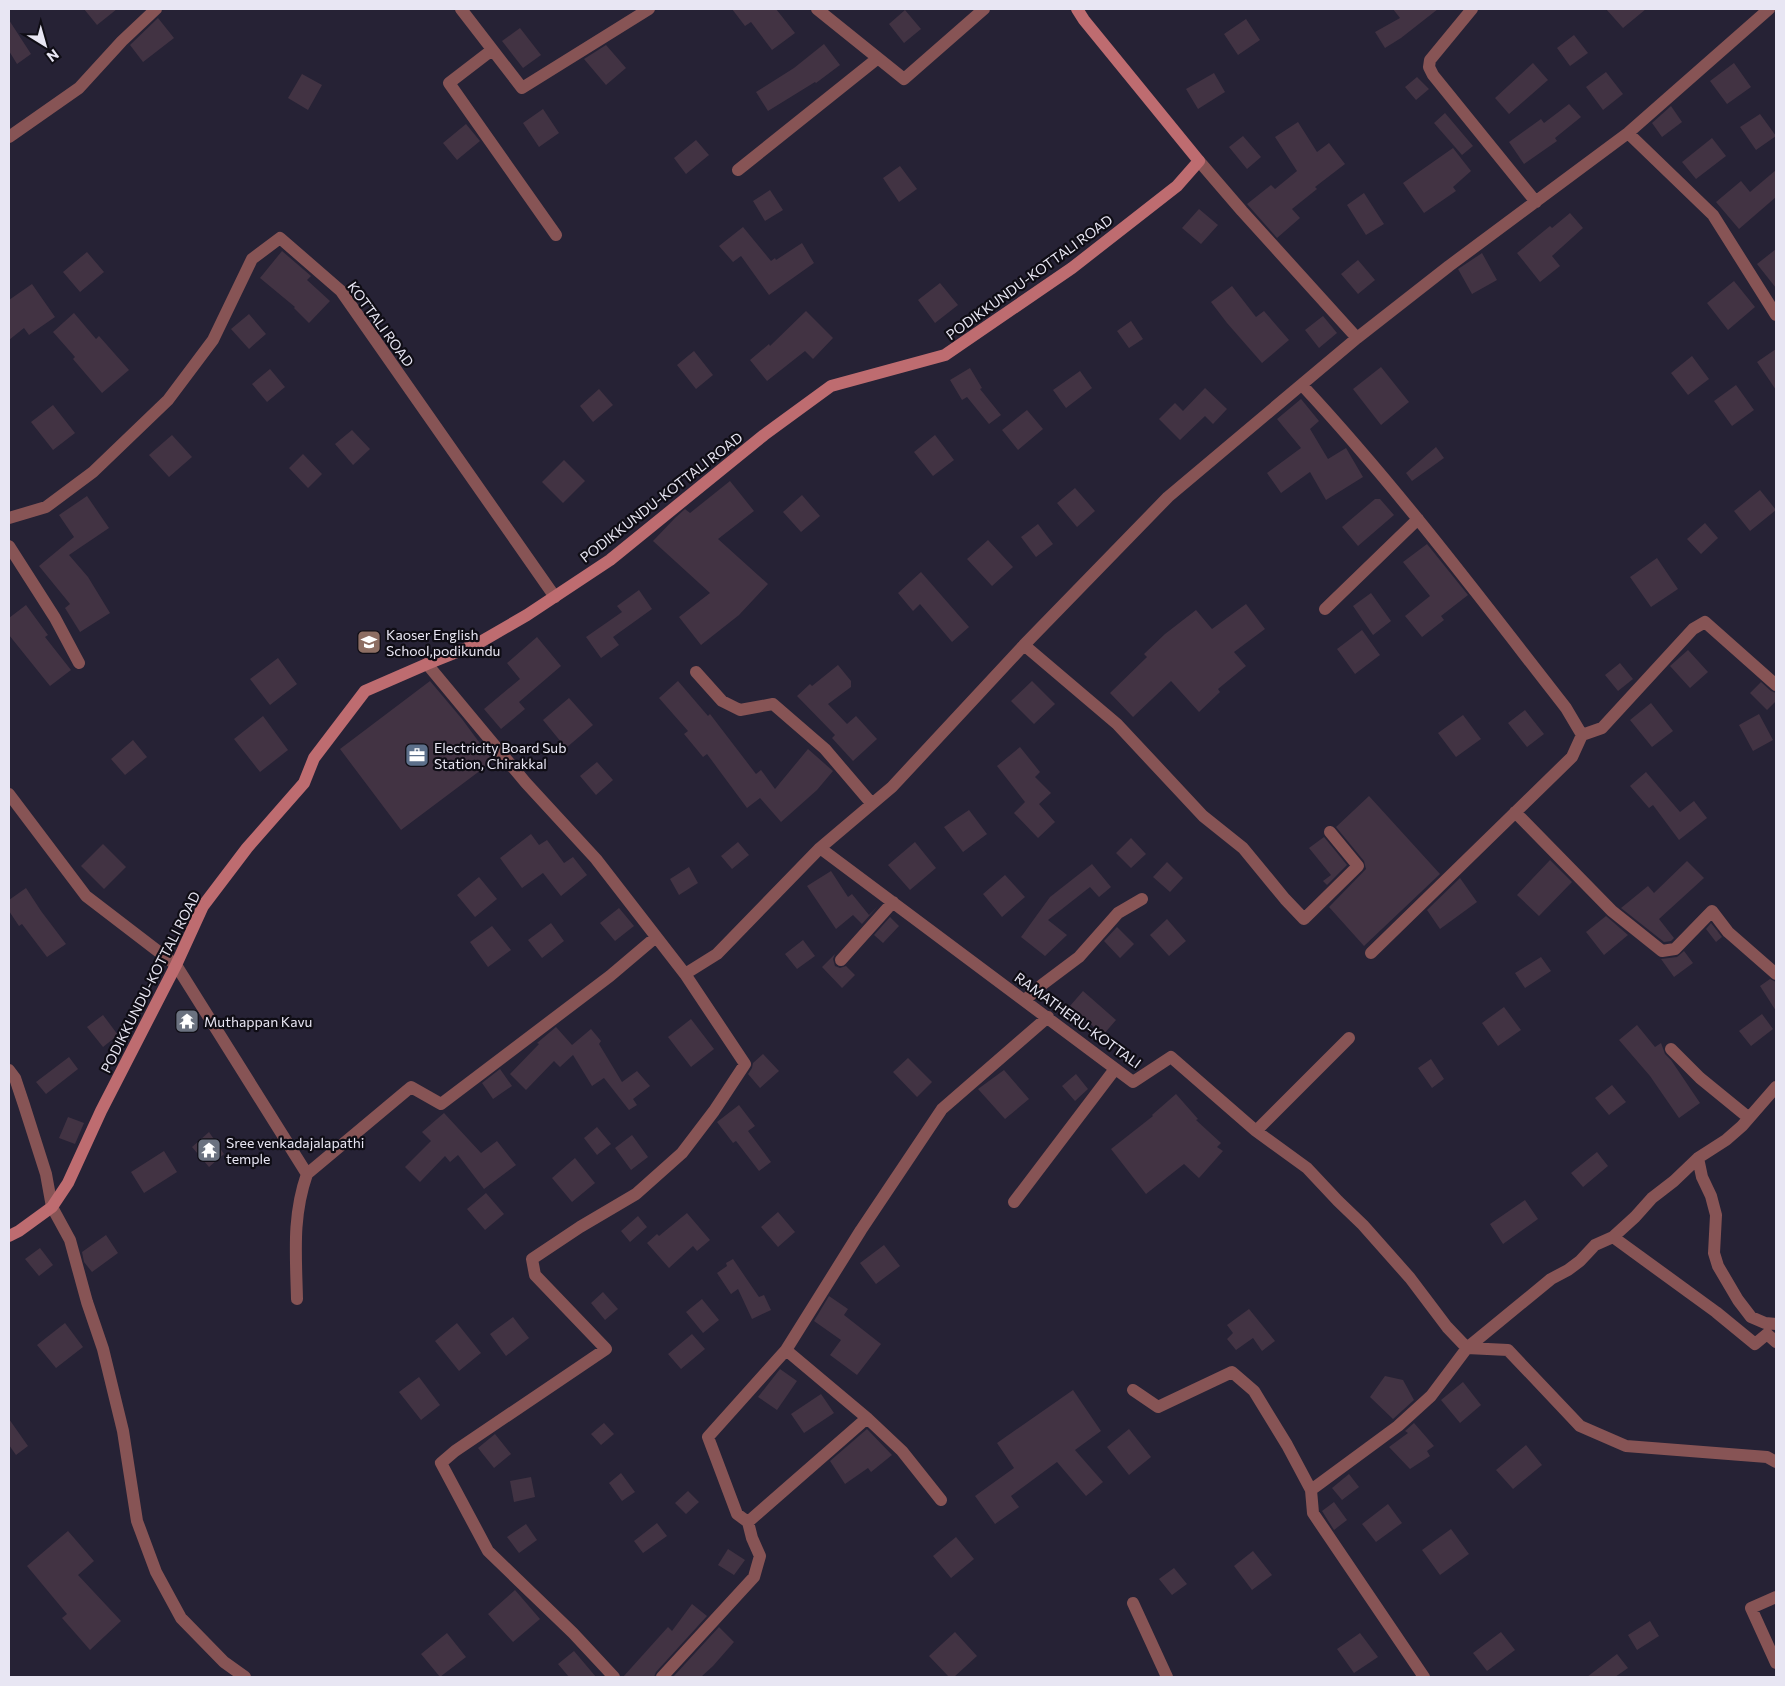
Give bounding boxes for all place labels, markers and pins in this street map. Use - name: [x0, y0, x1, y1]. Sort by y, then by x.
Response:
- place label: Kaoser English School,podikundu: [386, 626, 500, 659]
- school or university icon: Kaoser English School,podikundu: [356, 629, 382, 655]
- place label: Electricity Board Sub Station, Chirakkal: [434, 739, 566, 772]
- office icon: Electricity Board Sub Station, Chirakkal: [404, 742, 430, 768]
- temple icon: Muthappan Kavu: [174, 1008, 200, 1034]
- place label: Muthappan Kavu: [204, 1013, 312, 1030]
- place label: Sree venkadajalapathi temple: [226, 1134, 364, 1167]
- temple icon: Sree venkadajalapathi temple: [196, 1137, 222, 1163]

